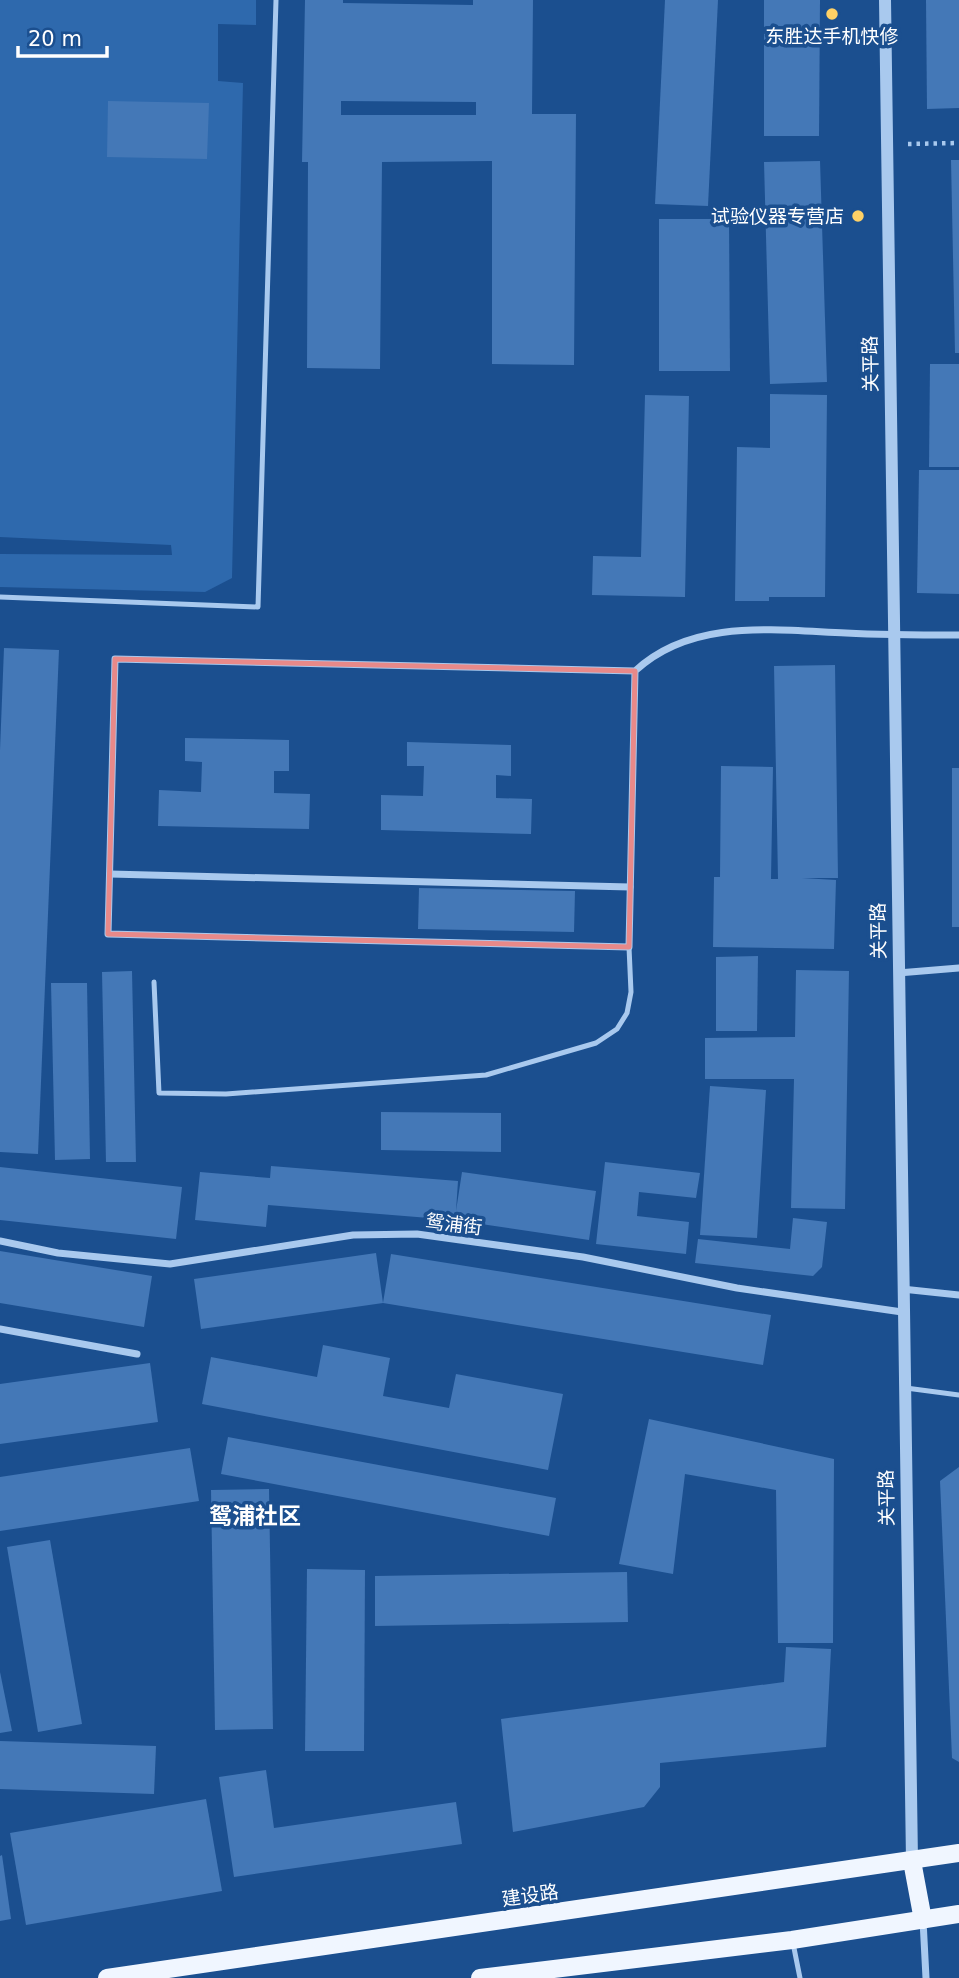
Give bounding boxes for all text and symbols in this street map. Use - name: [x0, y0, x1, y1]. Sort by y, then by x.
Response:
- marker: 东胜达手机快修: [824, 6, 840, 22]
- scale bar: [18, 14, 107, 58]
- place label: 东胜达手机快修: [765, 25, 899, 47]
- text: 20 m: [28, 27, 82, 51]
- place label: 试验仪器专营店: [711, 205, 844, 227]
- marker: 试验仪器专营店: [850, 208, 866, 224]
- street label: 关平路: [859, 335, 881, 393]
- street label: 关平路: [867, 902, 889, 960]
- street label: 鸳浦街: [424, 1210, 484, 1238]
- street label: 关平路: [875, 1469, 897, 1527]
- district label: 鸳浦社区: [209, 1503, 301, 1529]
- street label: 建设路: [500, 1880, 560, 1910]

